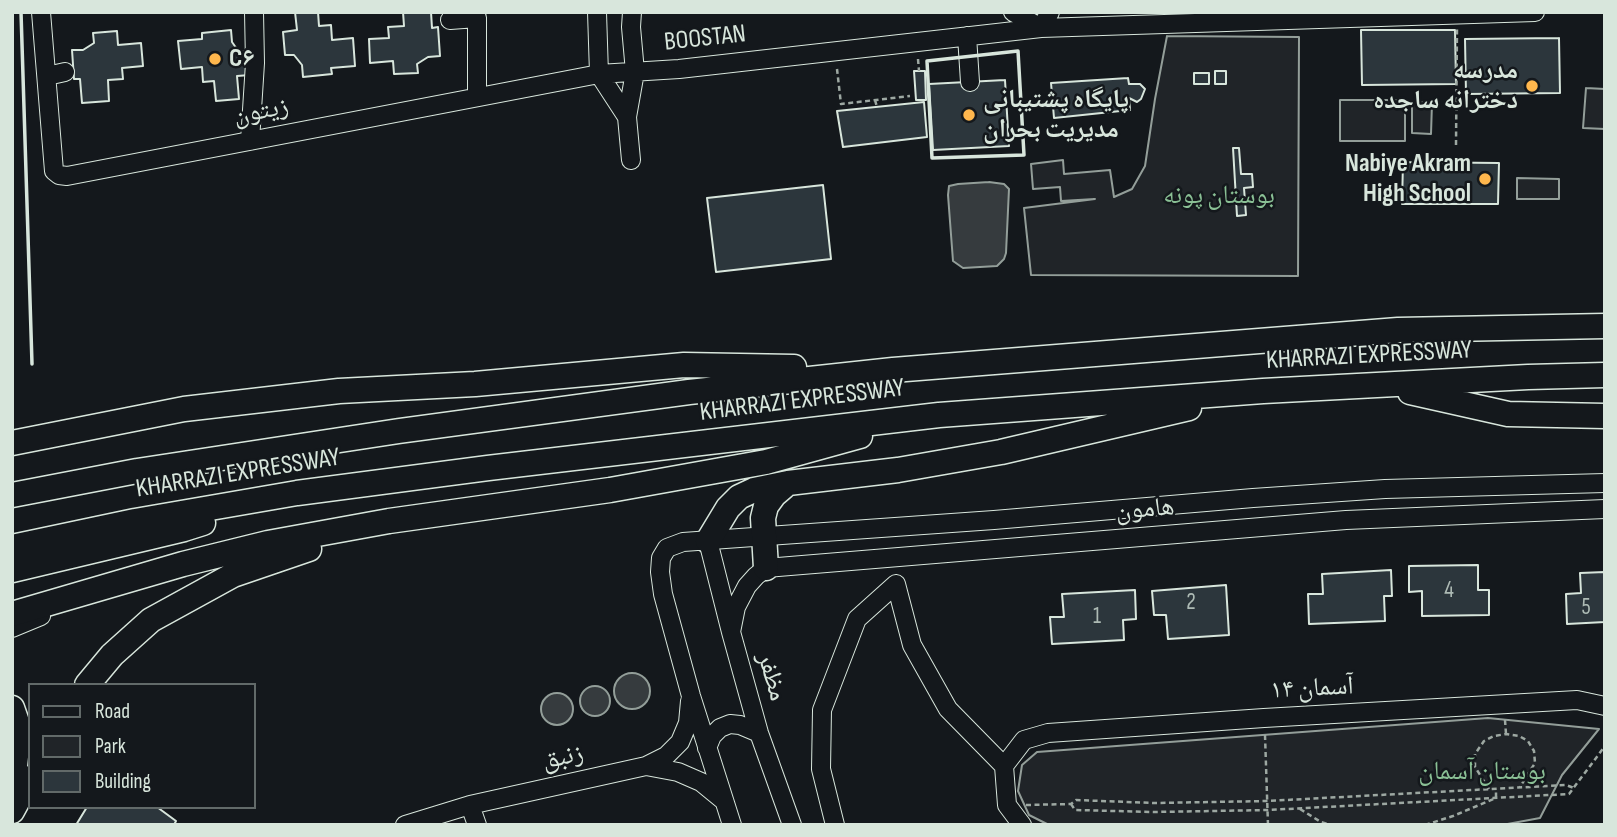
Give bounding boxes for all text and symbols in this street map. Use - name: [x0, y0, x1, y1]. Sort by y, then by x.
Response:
- street label: BOOSTAN: [663, 19, 747, 59]
- place label: C۶: [229, 43, 255, 75]
- marker: C۶: [207, 51, 223, 67]
- place label: مدرسه دخترانه ساجده: [1373, 55, 1518, 116]
- marker: مدرسه دخترانه ساجده: [1524, 78, 1540, 94]
- place label: پایگاه پشتیبانی مدیریت بحران: [983, 84, 1129, 146]
- street label: زیتون: [231, 91, 291, 133]
- marker: پایگاه پشتیبانی مدیریت بحران: [961, 107, 977, 123]
- place label: Nabiye Akram High School: [1345, 148, 1471, 210]
- marker: Nabiye Akram High School: [1477, 171, 1493, 187]
- park label: بوستان پونه: [1163, 180, 1275, 212]
- street label: KHARRAZI EXPRESSWAY: [1265, 335, 1473, 377]
- street label: KHARRAZI EXPRESSWAY: [698, 373, 906, 429]
- street label: KHARRAZI EXPRESSWAY: [134, 442, 342, 506]
- street label: هامون: [1114, 492, 1176, 528]
- house number: 4: [1444, 577, 1454, 605]
- house number: 2: [1186, 589, 1196, 617]
- house number: 5: [1581, 594, 1591, 622]
- house number: 1: [1093, 603, 1101, 631]
- street label: مظفر: [749, 649, 793, 705]
- street label: آسمان ۱۴: [1270, 671, 1354, 707]
- legend: [28, 683, 256, 809]
- text: Road: [95, 699, 130, 724]
- text: Park: [95, 734, 126, 759]
- street label: زنبق: [539, 738, 587, 778]
- park label: بوستان آسمان: [1418, 756, 1546, 788]
- text: Building: [95, 769, 151, 794]

